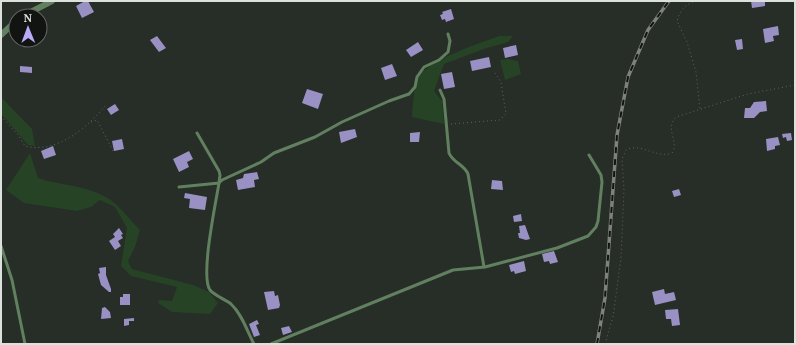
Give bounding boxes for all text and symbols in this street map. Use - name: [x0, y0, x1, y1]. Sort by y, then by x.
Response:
- north arrow: [8, 8, 48, 48]
- text: N: [24, 11, 33, 25]

